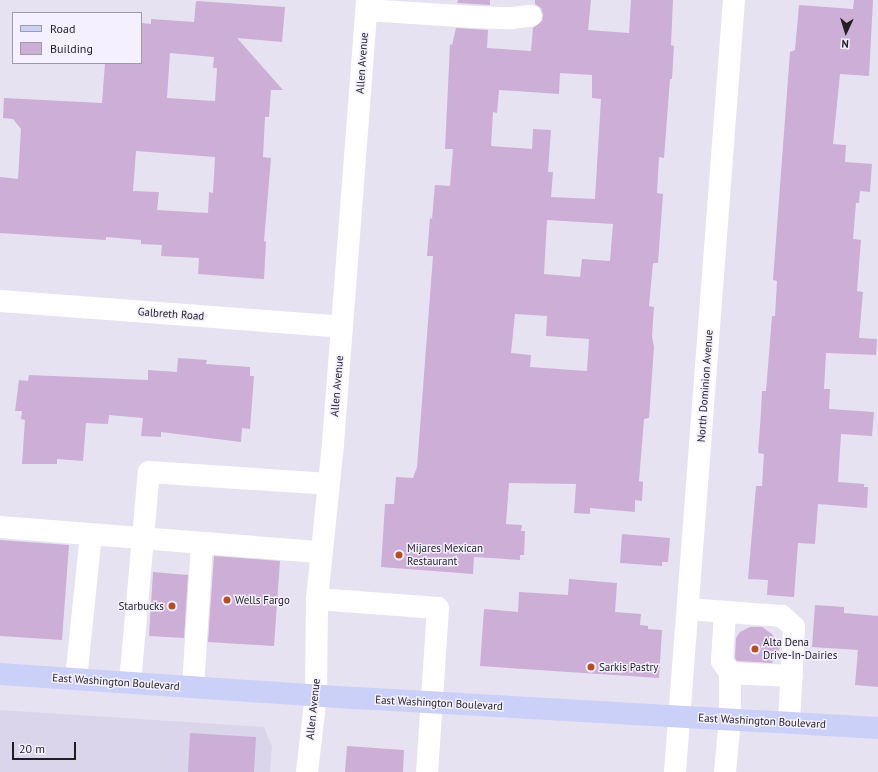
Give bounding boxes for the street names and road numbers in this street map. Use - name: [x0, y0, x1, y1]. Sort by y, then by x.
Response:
- street label: Allen Avenue: [353, 32, 371, 94]
- street label: Galbreth Road: [137, 305, 205, 323]
- street label: North Dominion Avenue: [694, 329, 716, 443]
- street label: Allen Avenue: [328, 355, 346, 417]
- street label: East Washington Boulevard: [52, 671, 180, 693]
- street label: Allen Avenue: [303, 678, 323, 740]
- street label: East Washington Boulevard: [375, 693, 503, 713]
- street label: East Washington Boulevard: [698, 711, 826, 731]

